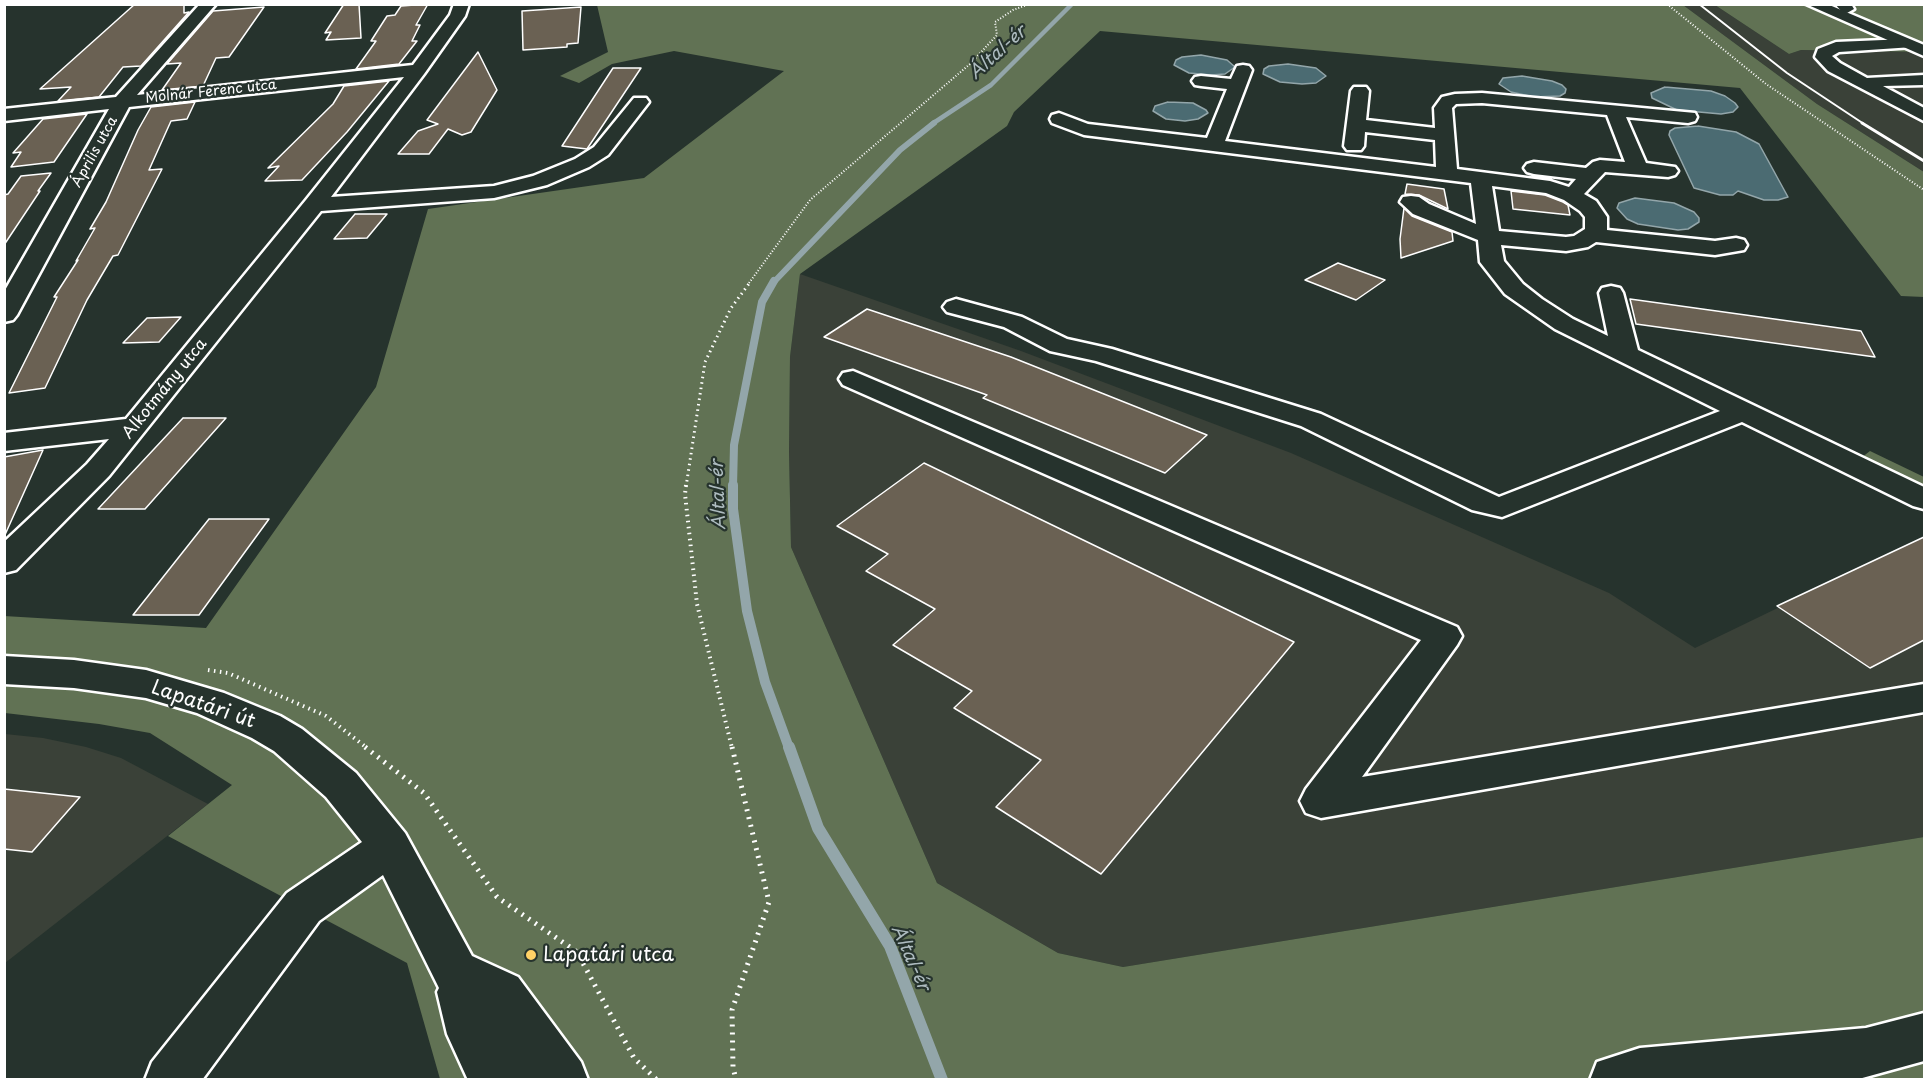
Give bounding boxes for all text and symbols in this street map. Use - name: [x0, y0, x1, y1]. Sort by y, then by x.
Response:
- water label: Által-ér: [965, 22, 1031, 84]
- street label: Molnár Ferenc utca: [145, 77, 277, 107]
- street label: Április utca: [69, 114, 121, 190]
- street label: Alkotmány utca: [119, 335, 211, 443]
- water label: Által-ér: [707, 460, 731, 530]
- street label: Lapatári út: [148, 676, 258, 734]
- water label: Által-ér: [886, 922, 934, 994]
- place label: Lapatári utca: [543, 943, 674, 967]
- marker: Lapatári utca: [524, 948, 538, 962]

